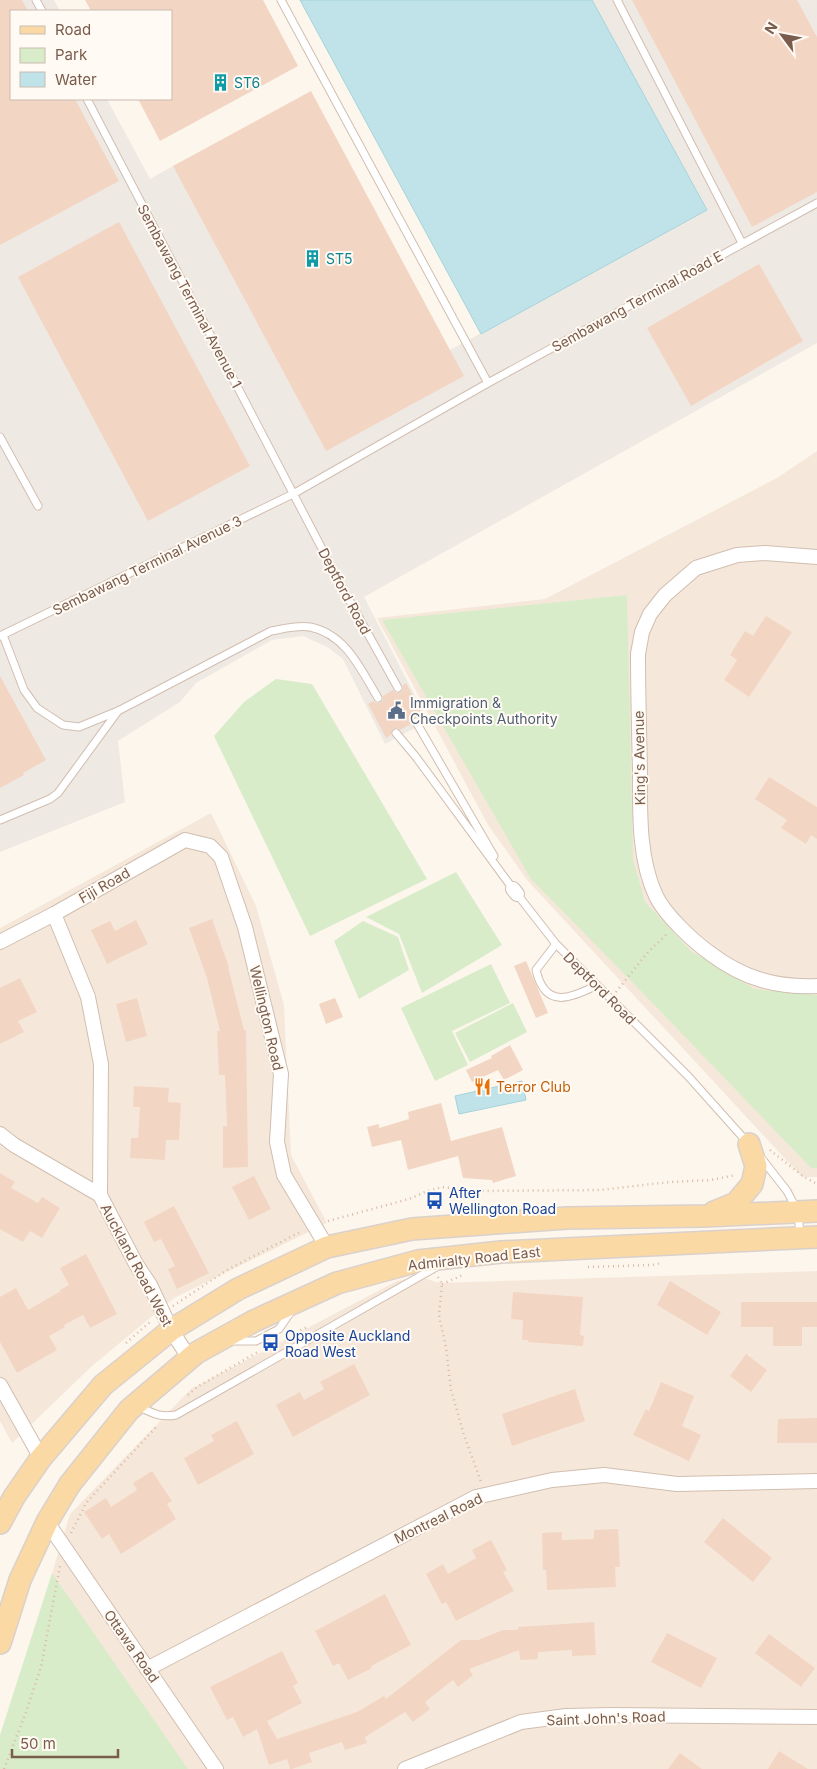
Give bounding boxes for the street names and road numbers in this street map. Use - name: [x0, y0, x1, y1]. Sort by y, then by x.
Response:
- street label: Sembawang Terminal Avenue 1: [134, 201, 246, 391]
- street label: Sembawang Terminal Road E: [549, 247, 725, 355]
- street label: Sembawang Terminal Avenue 3: [50, 512, 244, 618]
- street label: Deptford Road: [315, 545, 375, 637]
- street label: King's Avenue: [630, 711, 648, 805]
- street label: Fiji Road: [75, 864, 133, 906]
- street label: Deptford Road: [560, 948, 640, 1028]
- street label: Wellington Road: [247, 964, 287, 1072]
- street label: Auckland Road West: [97, 1201, 177, 1330]
- street label: Admiralty Road East: [407, 1243, 542, 1273]
- street label: Montreal Road: [391, 1489, 485, 1547]
- street label: Ottawa Road: [101, 1607, 163, 1685]
- street label: Saint John's Road: [546, 1707, 666, 1729]

